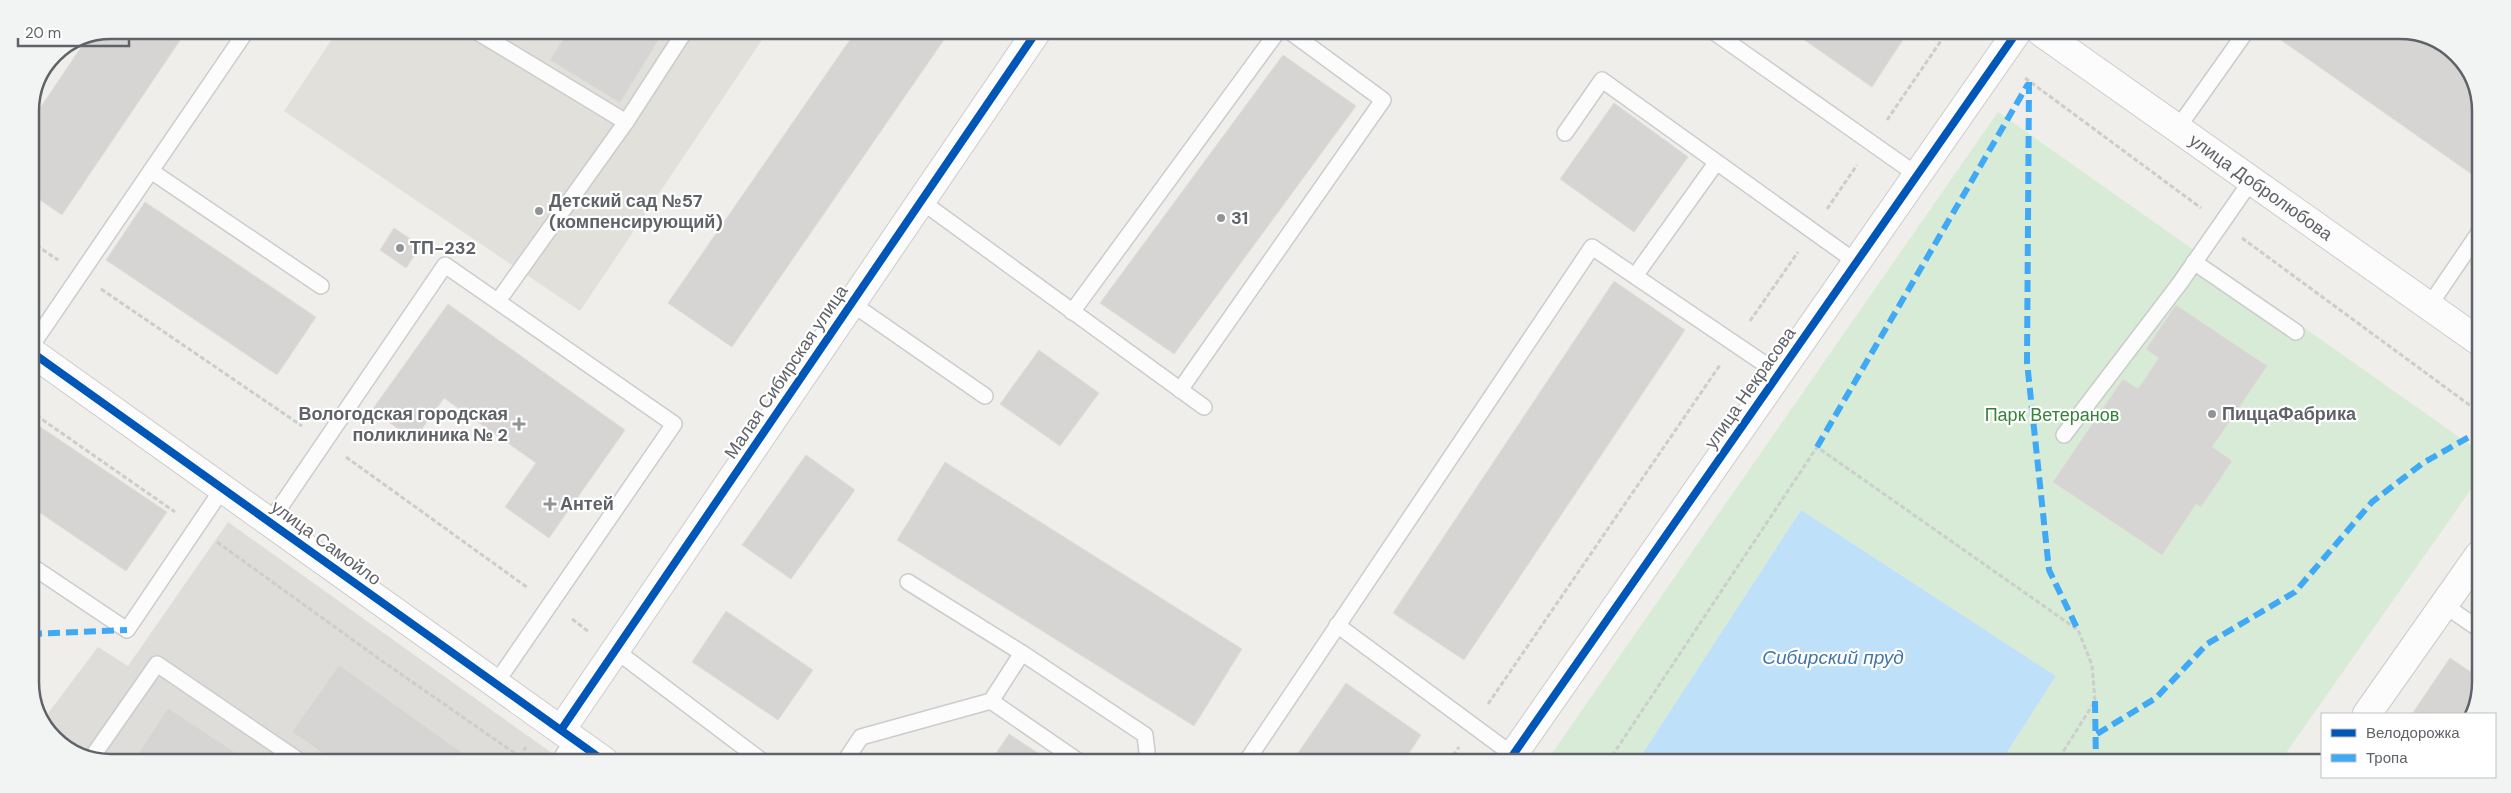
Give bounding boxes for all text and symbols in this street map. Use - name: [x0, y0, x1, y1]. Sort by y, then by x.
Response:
- scale bar: [18, 15, 129, 47]
- text: 20 m: [25, 23, 61, 43]
- street label: улица Добролюбова: [2184, 128, 2338, 247]
- place label: Детский сад №57 (компенсирующий): [549, 189, 723, 234]
- marker: Детский сад №57 (компенсирующий): [533, 205, 545, 217]
- place label: 31: [1231, 206, 1248, 230]
- marker: 31: [1215, 212, 1227, 224]
- place label: ТП-232: [410, 236, 476, 260]
- marker: ТП-232: [394, 242, 406, 254]
- street label: Малая Сибирская улица: [719, 280, 854, 464]
- street label: улица Некрасова: [1699, 321, 1802, 454]
- place label: Вологодская городская поликлиника № 2: [299, 402, 508, 447]
- place label: ПиццаФабрика: [2222, 402, 2357, 426]
- park label: Парк Ветеранов: [1985, 403, 2119, 427]
- marker: ПиццаФабрика: [2206, 408, 2218, 420]
- marker: Вологодская городская поликлиника № 2: [512, 417, 526, 431]
- place label: Антей: [560, 492, 614, 516]
- street label: улица Самойло: [266, 495, 386, 591]
- marker: Антей: [544, 498, 556, 510]
- water label: Сибирский пруд: [1762, 645, 1904, 670]
- legend: [2321, 713, 2496, 778]
- text: Велодорожка: [2366, 723, 2460, 743]
- text: Тропа: [2366, 748, 2408, 768]

